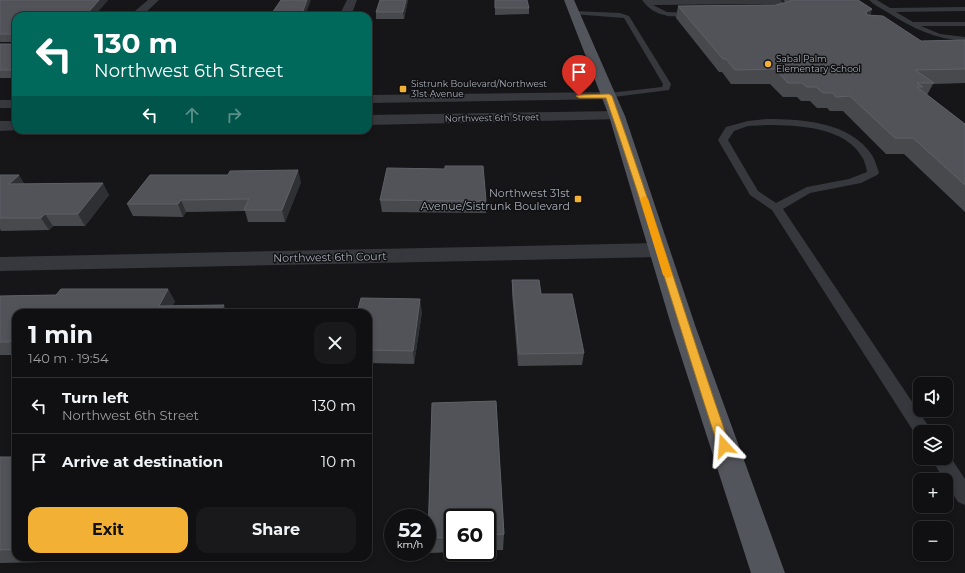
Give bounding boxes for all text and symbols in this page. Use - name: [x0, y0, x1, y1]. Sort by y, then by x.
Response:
- text: 130 m: [94, 26, 178, 60]
- icon: left: [28, 28, 80, 80]
- place label: Sabal Palm Elementary School: [776, 53, 861, 74]
- pin: [562, 55, 596, 96]
- marker: Sabal Palm Elementary School: [763, 59, 773, 69]
- text: Northwest 6th Street: [94, 60, 284, 82]
- icon: arrive: [568, 61, 590, 83]
- place label: Sistrunk Boulevard/Northwest 31st Avenue: [411, 78, 547, 99]
- marker: Sistrunk Boulevard/Northwest 31st Avenue: [398, 84, 408, 94]
- icon: left: [139, 104, 161, 126]
- icon: ahead: [181, 104, 203, 126]
- icon: right: [223, 104, 245, 126]
- street label: Northwest 6th Street: [445, 111, 540, 124]
- place label: Northwest 31st Avenue/Sistrunk Boulevard: [421, 186, 571, 213]
- marker: Northwest 31st Avenue/Sistrunk Boulevard: [573, 194, 583, 204]
- street label: Northwest 6th Court: [273, 249, 387, 265]
- text: 1 min: [28, 320, 93, 349]
- button: close: [314, 322, 356, 364]
- text: 140 m · 19:54: [28, 350, 109, 366]
- map controls: [913, 377, 953, 561]
- button: sound: [913, 377, 953, 417]
- text: Turn left: [62, 388, 129, 407]
- icon: left: [28, 395, 50, 417]
- text: 130 m: [312, 396, 356, 415]
- text: Northwest 6th Street: [62, 407, 199, 423]
- position arrow: [703, 425, 745, 467]
- button: layers: [913, 425, 953, 465]
- icon: arrive: [28, 451, 50, 473]
- text: Arrive at destination: [62, 452, 223, 471]
- text: 10 m: [321, 452, 356, 471]
- button: +: [913, 473, 953, 513]
- button: Exit: [28, 507, 188, 553]
- button: Share: [196, 507, 356, 553]
- speed limit sign: 60: [444, 509, 496, 561]
- text: 52: [398, 518, 422, 542]
- button: −: [913, 521, 953, 561]
- text: km/h: [397, 538, 423, 551]

